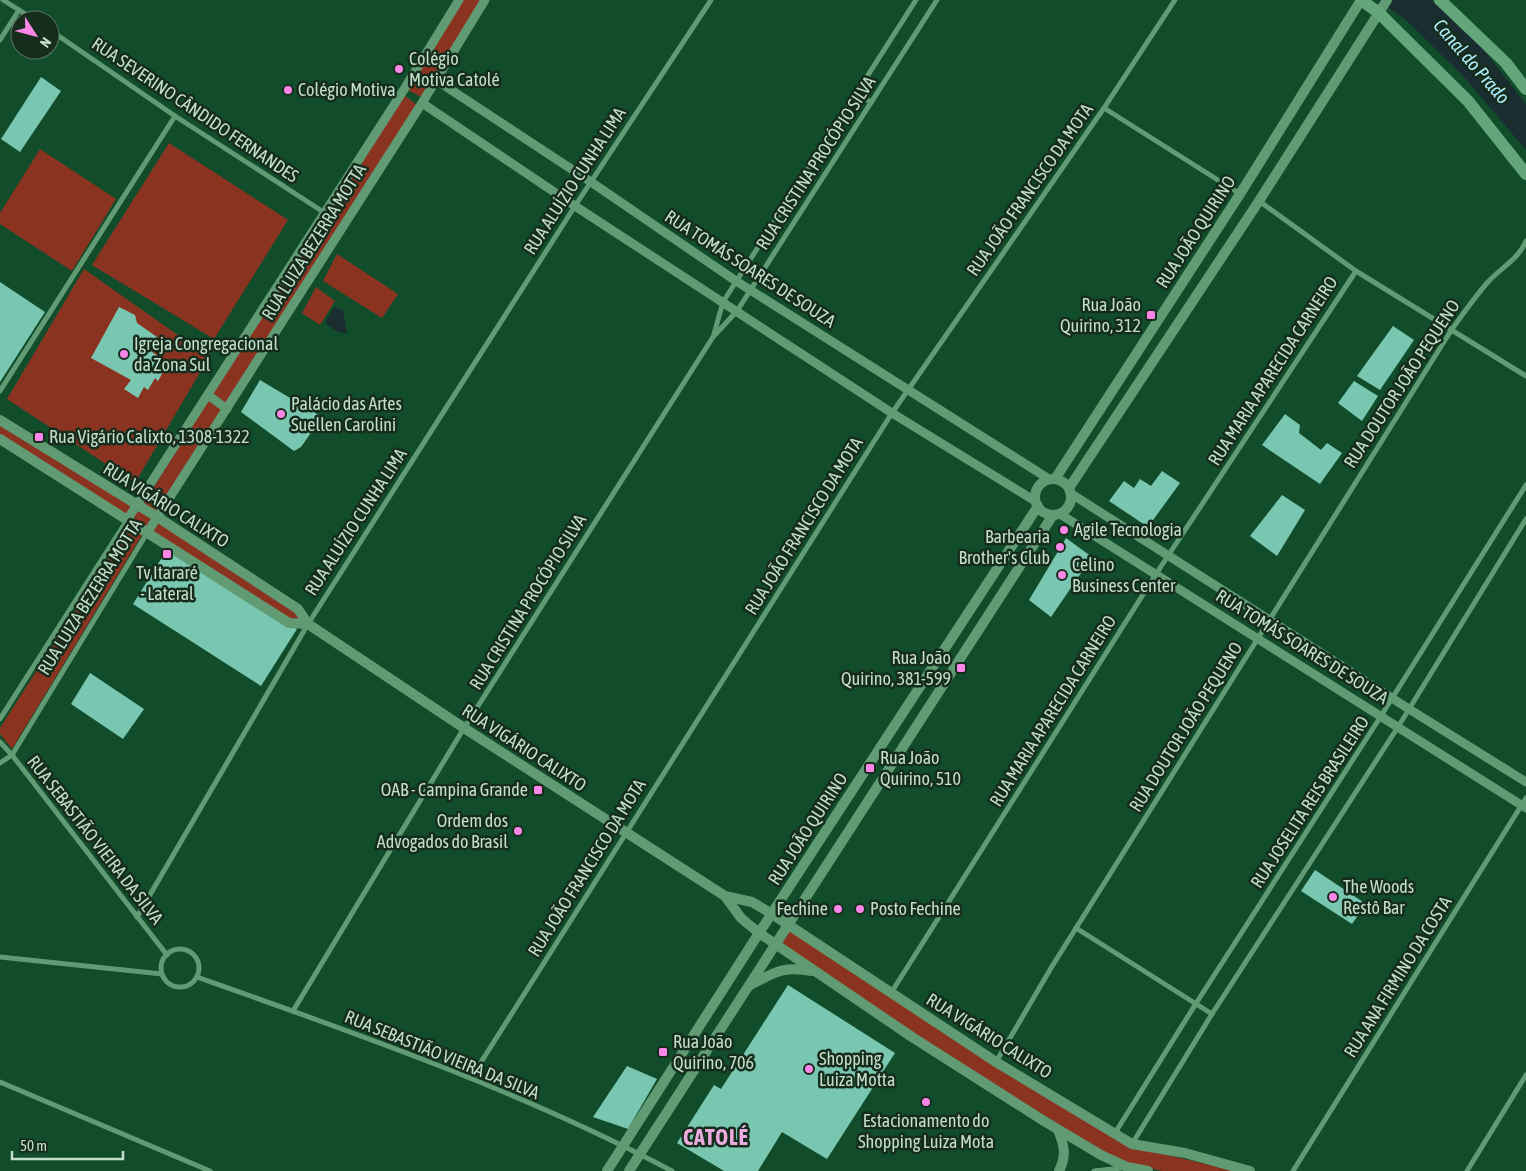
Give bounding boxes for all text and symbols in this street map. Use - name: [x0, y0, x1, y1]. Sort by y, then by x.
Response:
- north arrow: [10, 10, 60, 60]
- water label: Canal do Prado: [1429, 14, 1515, 108]
- street label: RUA SEVERINO CÂNDIDO FERNANDES: [88, 33, 303, 187]
- text: N: [37, 35, 54, 51]
- place label: Colégio Motiva Catolé: [409, 48, 500, 90]
- marker: Colégio Motiva Catolé: [393, 63, 405, 75]
- street label: RUA CRISTINA PROCÓPIO SILVA: [752, 72, 880, 253]
- place label: Colégio Motiva: [298, 79, 396, 100]
- marker: Colégio Motiva: [282, 84, 294, 96]
- street label: RUA JOÃO FRANCISCO DA MOTA: [962, 99, 1097, 280]
- street label: RUA ALUÍZIO CUNHA LIMA: [519, 103, 630, 258]
- street label: RUA LUIZA BEZERRA MOTTA: [257, 160, 370, 324]
- street label: RUA JOÃO QUIRINO: [1152, 172, 1240, 292]
- street label: RUA TOMÁS SOARES DE SOUZA: [661, 206, 840, 332]
- street label: RUA MARIA APARECIDA CARNEIRO: [1204, 272, 1342, 469]
- place label: Rua João Quirino, 312: [1060, 294, 1141, 336]
- street label: RUA DOUTOR JOÃO PEQUENO: [1339, 296, 1464, 472]
- marker: Rua João Quirino, 312: [1145, 309, 1157, 321]
- place label: Igreja Congregacional da Zona Sul: [134, 333, 278, 375]
- marker: Igreja Congregacional da Zona Sul: [118, 348, 130, 360]
- place label: Palácio das Artes Suellen Carolini: [291, 393, 402, 435]
- marker: Palácio das Artes Suellen Carolini: [275, 408, 287, 420]
- place label: Rua Vigário Calixto, 1308-1322: [49, 426, 250, 447]
- marker: Rua Vigário Calixto, 1308-1322: [33, 431, 45, 443]
- street label: RUA JOÃO FRANCISCO DA MOTA: [740, 433, 867, 618]
- street label: RUA ALUÍZIO CUNHA LIMA: [300, 444, 411, 599]
- street label: RUA VIGÁRIO CALIXTO: [100, 458, 233, 552]
- street label: RUA CRISTINA PROCÓPIO SILVA: [465, 510, 590, 693]
- street label: RUA LUIZA BEZERRA MOTTA: [33, 515, 146, 679]
- place label: Agile Tecnologia: [1074, 519, 1182, 540]
- marker: Agile Tecnologia: [1058, 524, 1070, 536]
- place label: Barbearia Brother's Club: [958, 526, 1050, 568]
- marker: Barbearia Brother's Club: [1054, 541, 1066, 553]
- marker: Tv Itararé - Lateral: [161, 548, 173, 560]
- place label: Celino Business Center: [1072, 554, 1176, 596]
- place label: Tv Itararé - Lateral: [136, 562, 198, 604]
- marker: Celino Business Center: [1056, 569, 1068, 581]
- street label: RUA TOMÁS SOARES DE SOUZA: [1212, 585, 1392, 708]
- street label: RUA MARIA APARECIDA CARNEIRO: [985, 611, 1120, 810]
- street label: RUA DOUTOR JOÃO PEQUENO: [1125, 638, 1246, 815]
- place label: Rua João Quirino, 381-599: [841, 647, 951, 689]
- marker: Rua João Quirino, 381-599: [955, 662, 967, 674]
- street label: RUA VIGÁRIO CALIXTO: [458, 700, 590, 796]
- street label: RUA JOSELITA REIS BRASILEIRO: [1246, 712, 1373, 892]
- place label: Rua João Quirino, 510: [880, 747, 961, 789]
- street label: RUA SEBASTIÃO VIEIRA DA SILVA: [23, 751, 168, 928]
- marker: Rua João Quirino, 510: [864, 762, 876, 774]
- street label: RUA JOÃO QUIRINO: [764, 769, 852, 889]
- street label: RUA JOÃO FRANCISCO DA MOTA: [523, 775, 650, 960]
- place label: OAB - Campina Grande: [381, 779, 528, 800]
- marker: OAB - Campina Grande: [532, 784, 544, 796]
- place label: Ordem dos Advogados do Brasil: [377, 810, 508, 852]
- marker: Ordem dos Advogados do Brasil: [512, 825, 524, 837]
- place label: The Woods Restô Bar: [1343, 876, 1414, 918]
- marker: The Woods Restô Bar: [1327, 891, 1339, 903]
- street label: RUA ANA FIRMINO DA COSTA: [1339, 892, 1456, 1061]
- place label: Fechine: [777, 898, 828, 919]
- place label: Posto Fechine: [870, 898, 961, 919]
- marker: Fechine: [832, 903, 844, 915]
- marker: Posto Fechine: [854, 903, 866, 915]
- street label: RUA VIGÁRIO CALIXTO: [923, 989, 1056, 1083]
- street label: RUA SEBASTIÃO VIEIRA DA SILVA: [342, 1006, 543, 1103]
- place label: Rua João Quirino, 706: [673, 1031, 754, 1073]
- marker: Rua João Quirino, 706: [657, 1046, 669, 1058]
- place label: Shopping Luiza Motta: [819, 1048, 895, 1090]
- marker: Shopping Luiza Motta: [803, 1063, 815, 1075]
- marker: Estacionamento do Shopping Luiza Mota: [920, 1096, 932, 1108]
- place label: Estacionamento do Shopping Luiza Mota: [858, 1110, 994, 1152]
- district label: CATOLÉ: [683, 1124, 749, 1150]
- scale bar: [12, 1128, 124, 1160]
- text: 50 m: [20, 1137, 47, 1154]

